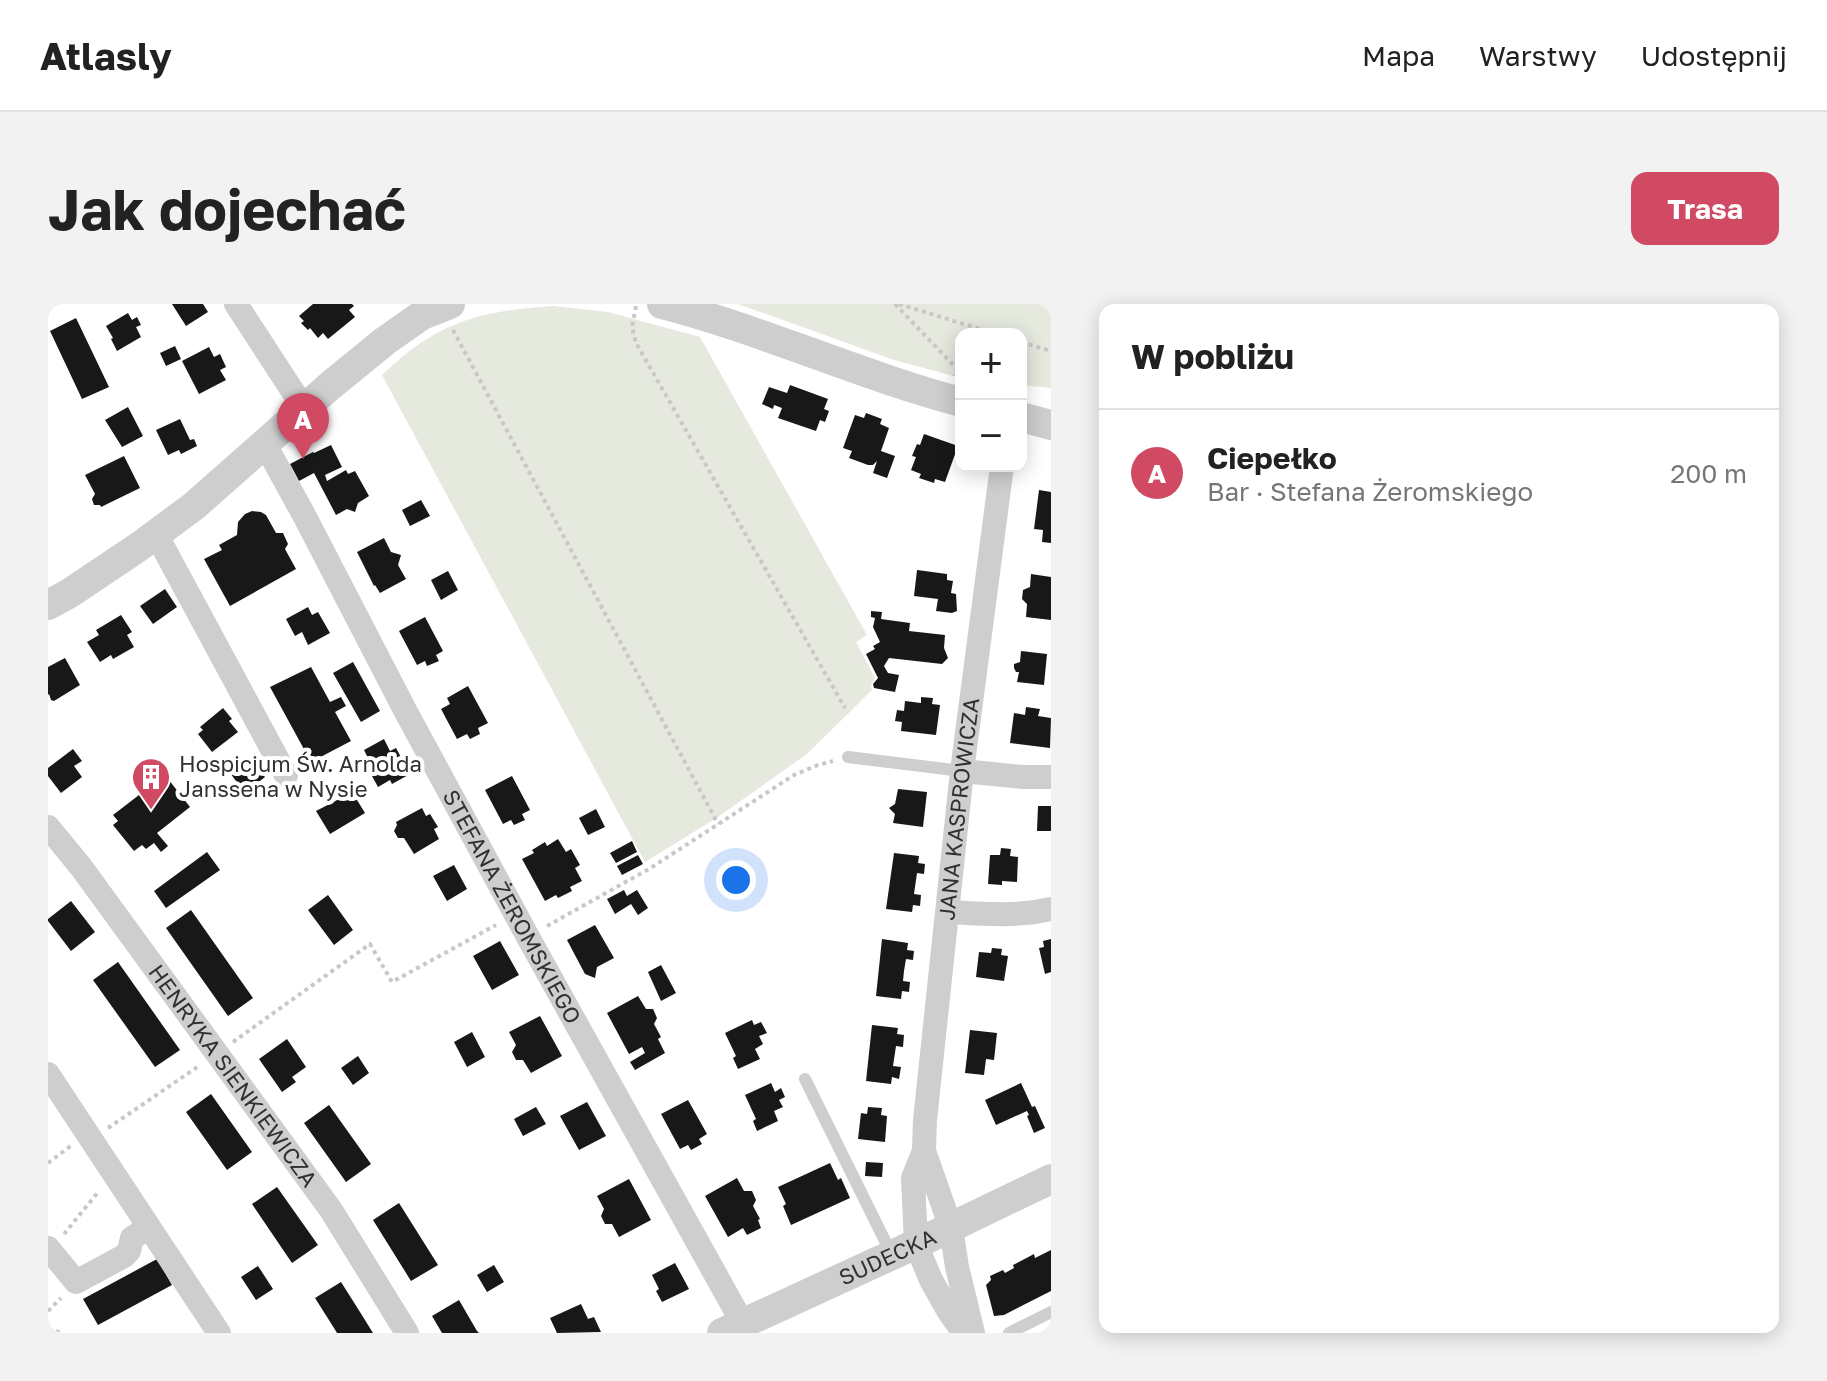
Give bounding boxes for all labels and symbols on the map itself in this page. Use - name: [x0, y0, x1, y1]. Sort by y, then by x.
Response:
- pin: A: [277, 393, 329, 459]
- street label: JANA KASPROWICZA: [932, 696, 985, 921]
- place label: Hospicjum Św. Arnolda Janssena w Nysie: [179, 750, 422, 802]
- building icon: Hospicjum Św. Arnolda Janssena w Nysie: [130, 756, 172, 811]
- street label: STEFANA ŻEROMSKIEGO: [438, 785, 587, 1028]
- your location: [716, 860, 756, 900]
- street label: HENRYKA SIENKIEWICZA: [143, 959, 324, 1192]
- street label: SUDECKA: [834, 1222, 940, 1291]

